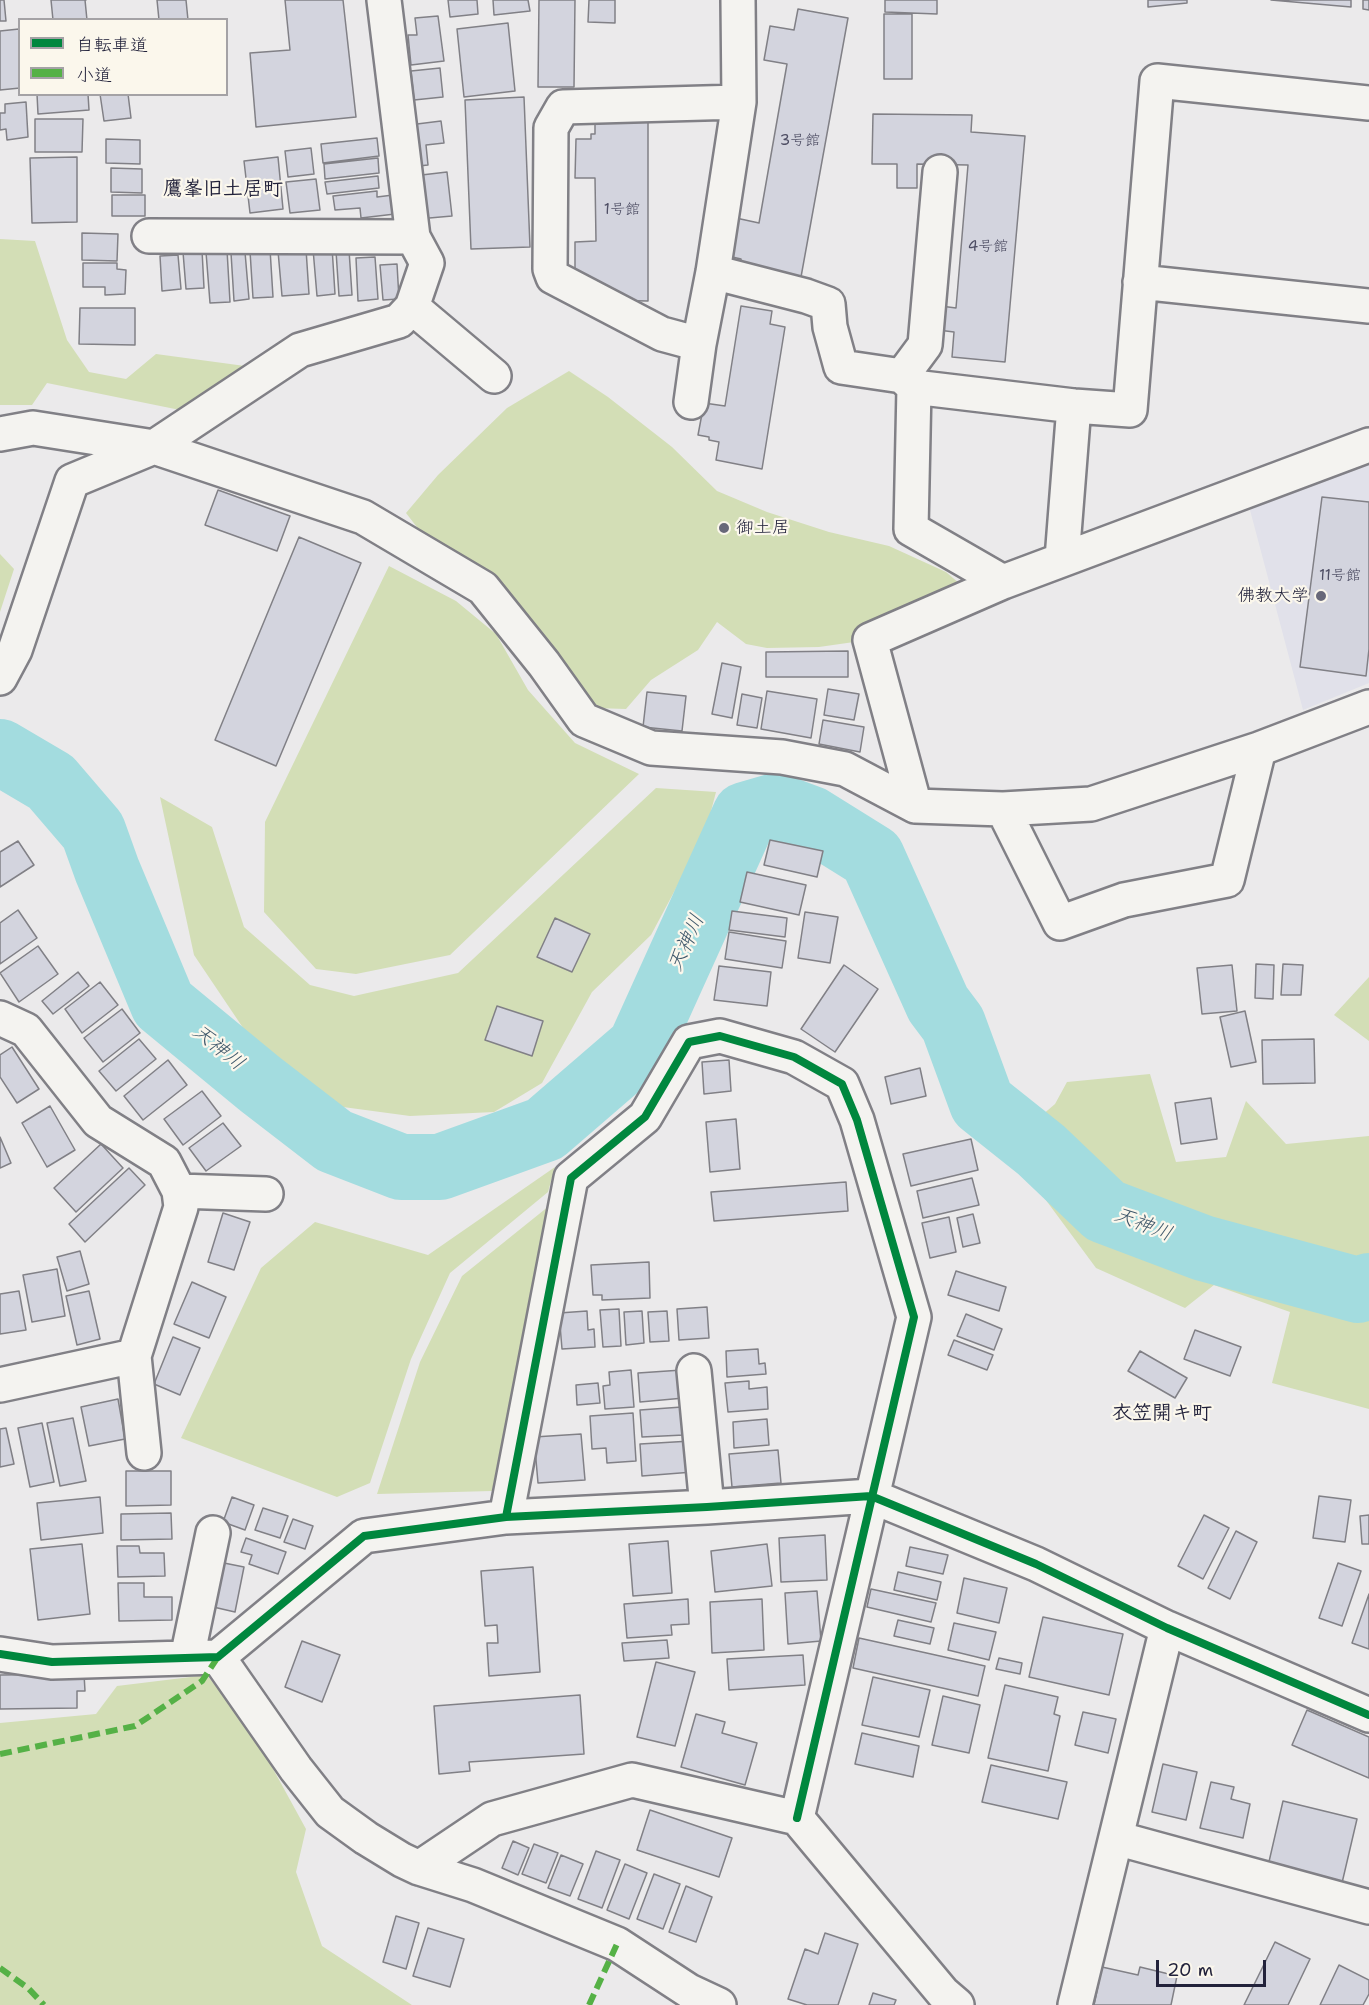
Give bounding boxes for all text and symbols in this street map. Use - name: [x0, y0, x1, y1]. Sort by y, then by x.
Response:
- legend: [18, 18, 228, 96]
- text: 自転車道: [76, 33, 148, 57]
- text: 小道: [76, 63, 112, 87]
- house number: 3号館: [780, 132, 820, 150]
- district label: 鷹峯旧土居町: [163, 178, 283, 202]
- house number: 1号館: [604, 201, 640, 219]
- house number: 4号館: [968, 238, 1008, 256]
- place label: 御土居: [736, 517, 790, 539]
- marker: 御土居: [717, 521, 731, 535]
- house number: 11号館: [1319, 567, 1361, 585]
- place label: 佛教大学: [1237, 585, 1309, 607]
- marker: 佛教大学: [1314, 589, 1328, 603]
- water label: 天神川: [664, 911, 710, 975]
- water label: 天神川: [187, 1020, 249, 1076]
- water label: 天神川: [1111, 1203, 1175, 1247]
- district label: 衣笠開キ町: [1112, 1402, 1212, 1426]
- scale bar: [1159, 1948, 1268, 1986]
- text: 20 m: [1167, 1958, 1213, 1982]

